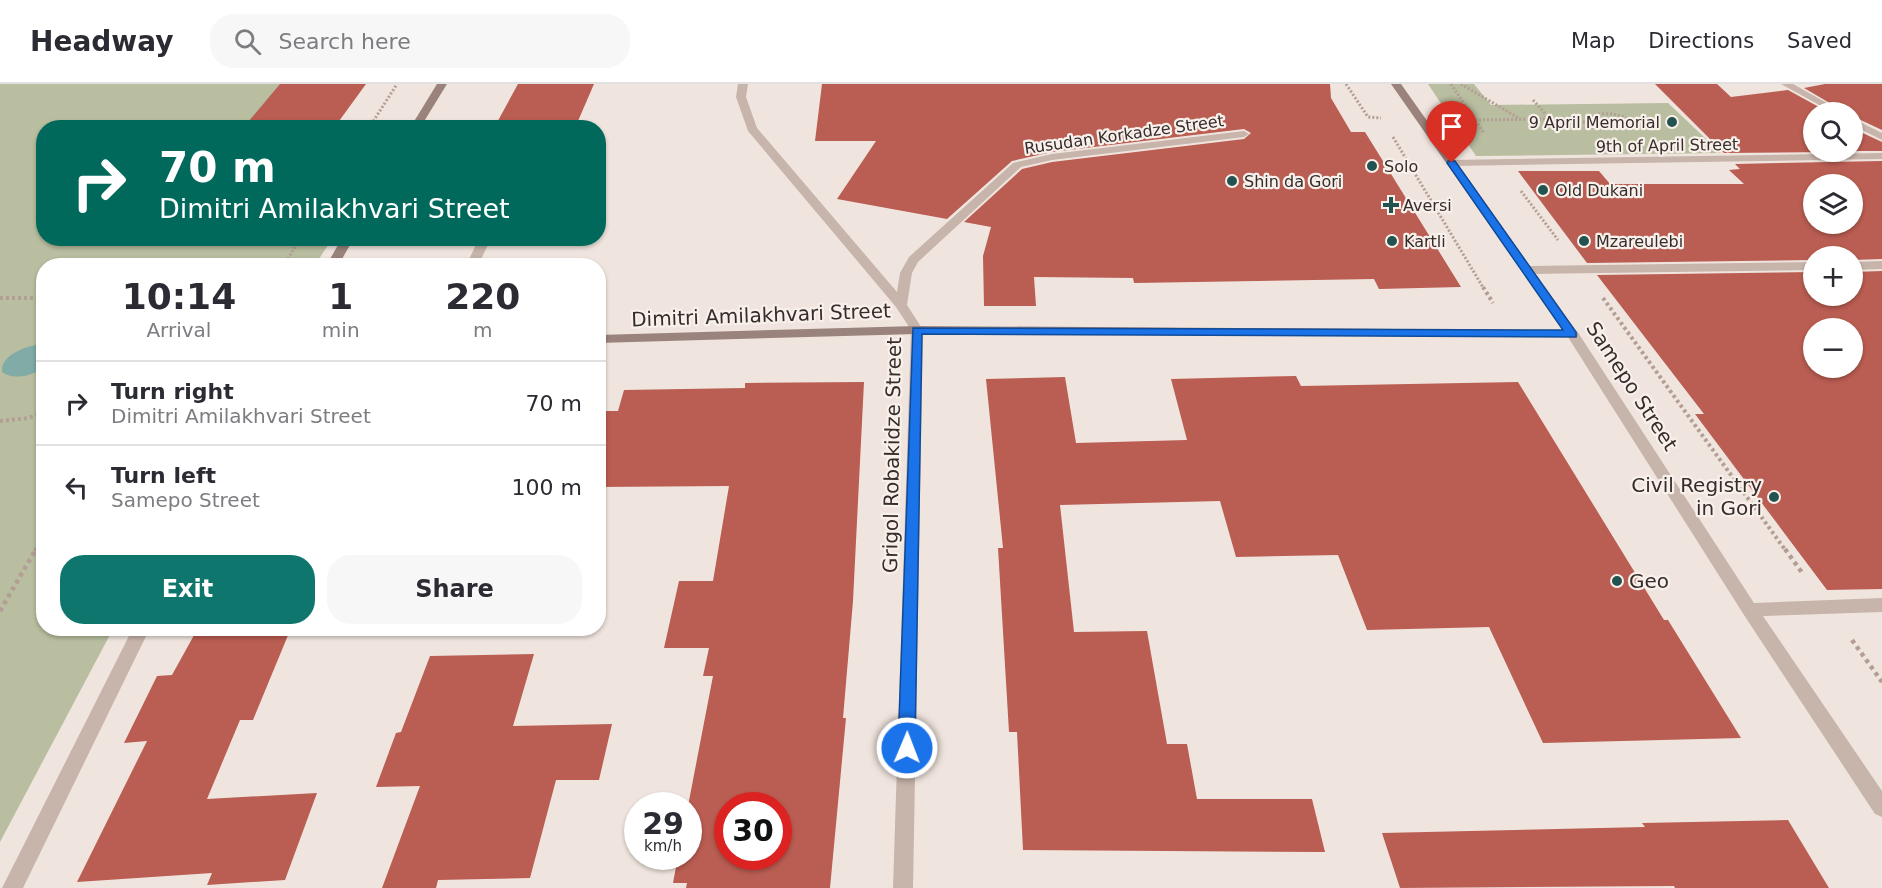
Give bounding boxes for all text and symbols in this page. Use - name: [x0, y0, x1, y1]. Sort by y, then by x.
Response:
- search box: [210, 14, 630, 68]
- text: Headway: [30, 25, 174, 58]
- icon: search: [231, 25, 264, 58]
- text: Search here: [279, 29, 411, 54]
- text: Map: [1571, 29, 1615, 53]
- text: Directions: [1648, 29, 1754, 53]
- text: Saved: [1787, 29, 1852, 53]
- pin: [1426, 101, 1477, 163]
- map controls: [1803, 102, 1863, 378]
- button: search: [1803, 102, 1863, 162]
- icon: arrive: [1435, 110, 1468, 143]
- street label: Rusudan Korkadze Street: [1023, 111, 1225, 158]
- place label: 9 April Memorial: [1529, 113, 1660, 132]
- marker: 9 April Memorial: [1665, 115, 1679, 129]
- street label: 9th of April Street: [1596, 135, 1738, 156]
- text: 70 m: [159, 143, 276, 192]
- icon: right: [60, 144, 138, 222]
- place label: Solo: [1384, 157, 1418, 176]
- marker: Solo: [1365, 159, 1379, 173]
- place label: Shin da Gori: [1244, 172, 1342, 191]
- marker: Shin da Gori: [1225, 174, 1239, 188]
- button: layers: [1803, 174, 1863, 234]
- place label: Old Dukani: [1555, 181, 1643, 200]
- marker: Old Dukani: [1536, 183, 1550, 197]
- text: Dimitri Amilakhvari Street: [159, 193, 510, 224]
- place label: Aversi: [1403, 196, 1452, 215]
- marker: Aversi: [1384, 198, 1398, 212]
- place label: Kartli: [1404, 232, 1446, 251]
- place label: Mzareulebi: [1596, 232, 1683, 251]
- marker: Kartli: [1385, 234, 1399, 248]
- marker: Mzareulebi: [1577, 234, 1591, 248]
- button: +: [1803, 246, 1863, 306]
- text: 10:14: [122, 276, 236, 317]
- text: 1: [328, 276, 353, 317]
- text: 220: [445, 276, 520, 317]
- street label: Dimitri Amilakhvari Street: [631, 298, 891, 332]
- street label: Samepo Street: [1581, 317, 1683, 455]
- text: Arrival: [146, 318, 211, 342]
- text: min: [322, 318, 360, 342]
- text: m: [473, 318, 493, 342]
- button: −: [1803, 318, 1863, 378]
- street label: Grigol Robakidze Street: [878, 337, 906, 573]
- text: Turn right: [111, 379, 234, 404]
- icon: right: [60, 387, 93, 420]
- text: 70 m: [526, 391, 582, 416]
- text: Dimitri Amilakhvari Street: [111, 404, 371, 428]
- text: Turn left: [111, 463, 216, 488]
- icon: left: [60, 471, 93, 504]
- place label: Civil Registry in Gori: [1631, 473, 1762, 520]
- text: 100 m: [512, 475, 582, 500]
- text: Samepo Street: [111, 488, 260, 512]
- marker: Civil Registry in Gori: [1767, 490, 1781, 504]
- button: Exit: [60, 555, 315, 624]
- button: Share: [327, 555, 582, 624]
- place label: Geo: [1629, 569, 1669, 593]
- marker: Geo: [1610, 574, 1624, 588]
- position arrow: [875, 716, 939, 780]
- speed limit sign: 30: [714, 792, 792, 870]
- text: 29: [642, 806, 684, 841]
- text: km/h: [644, 837, 682, 855]

